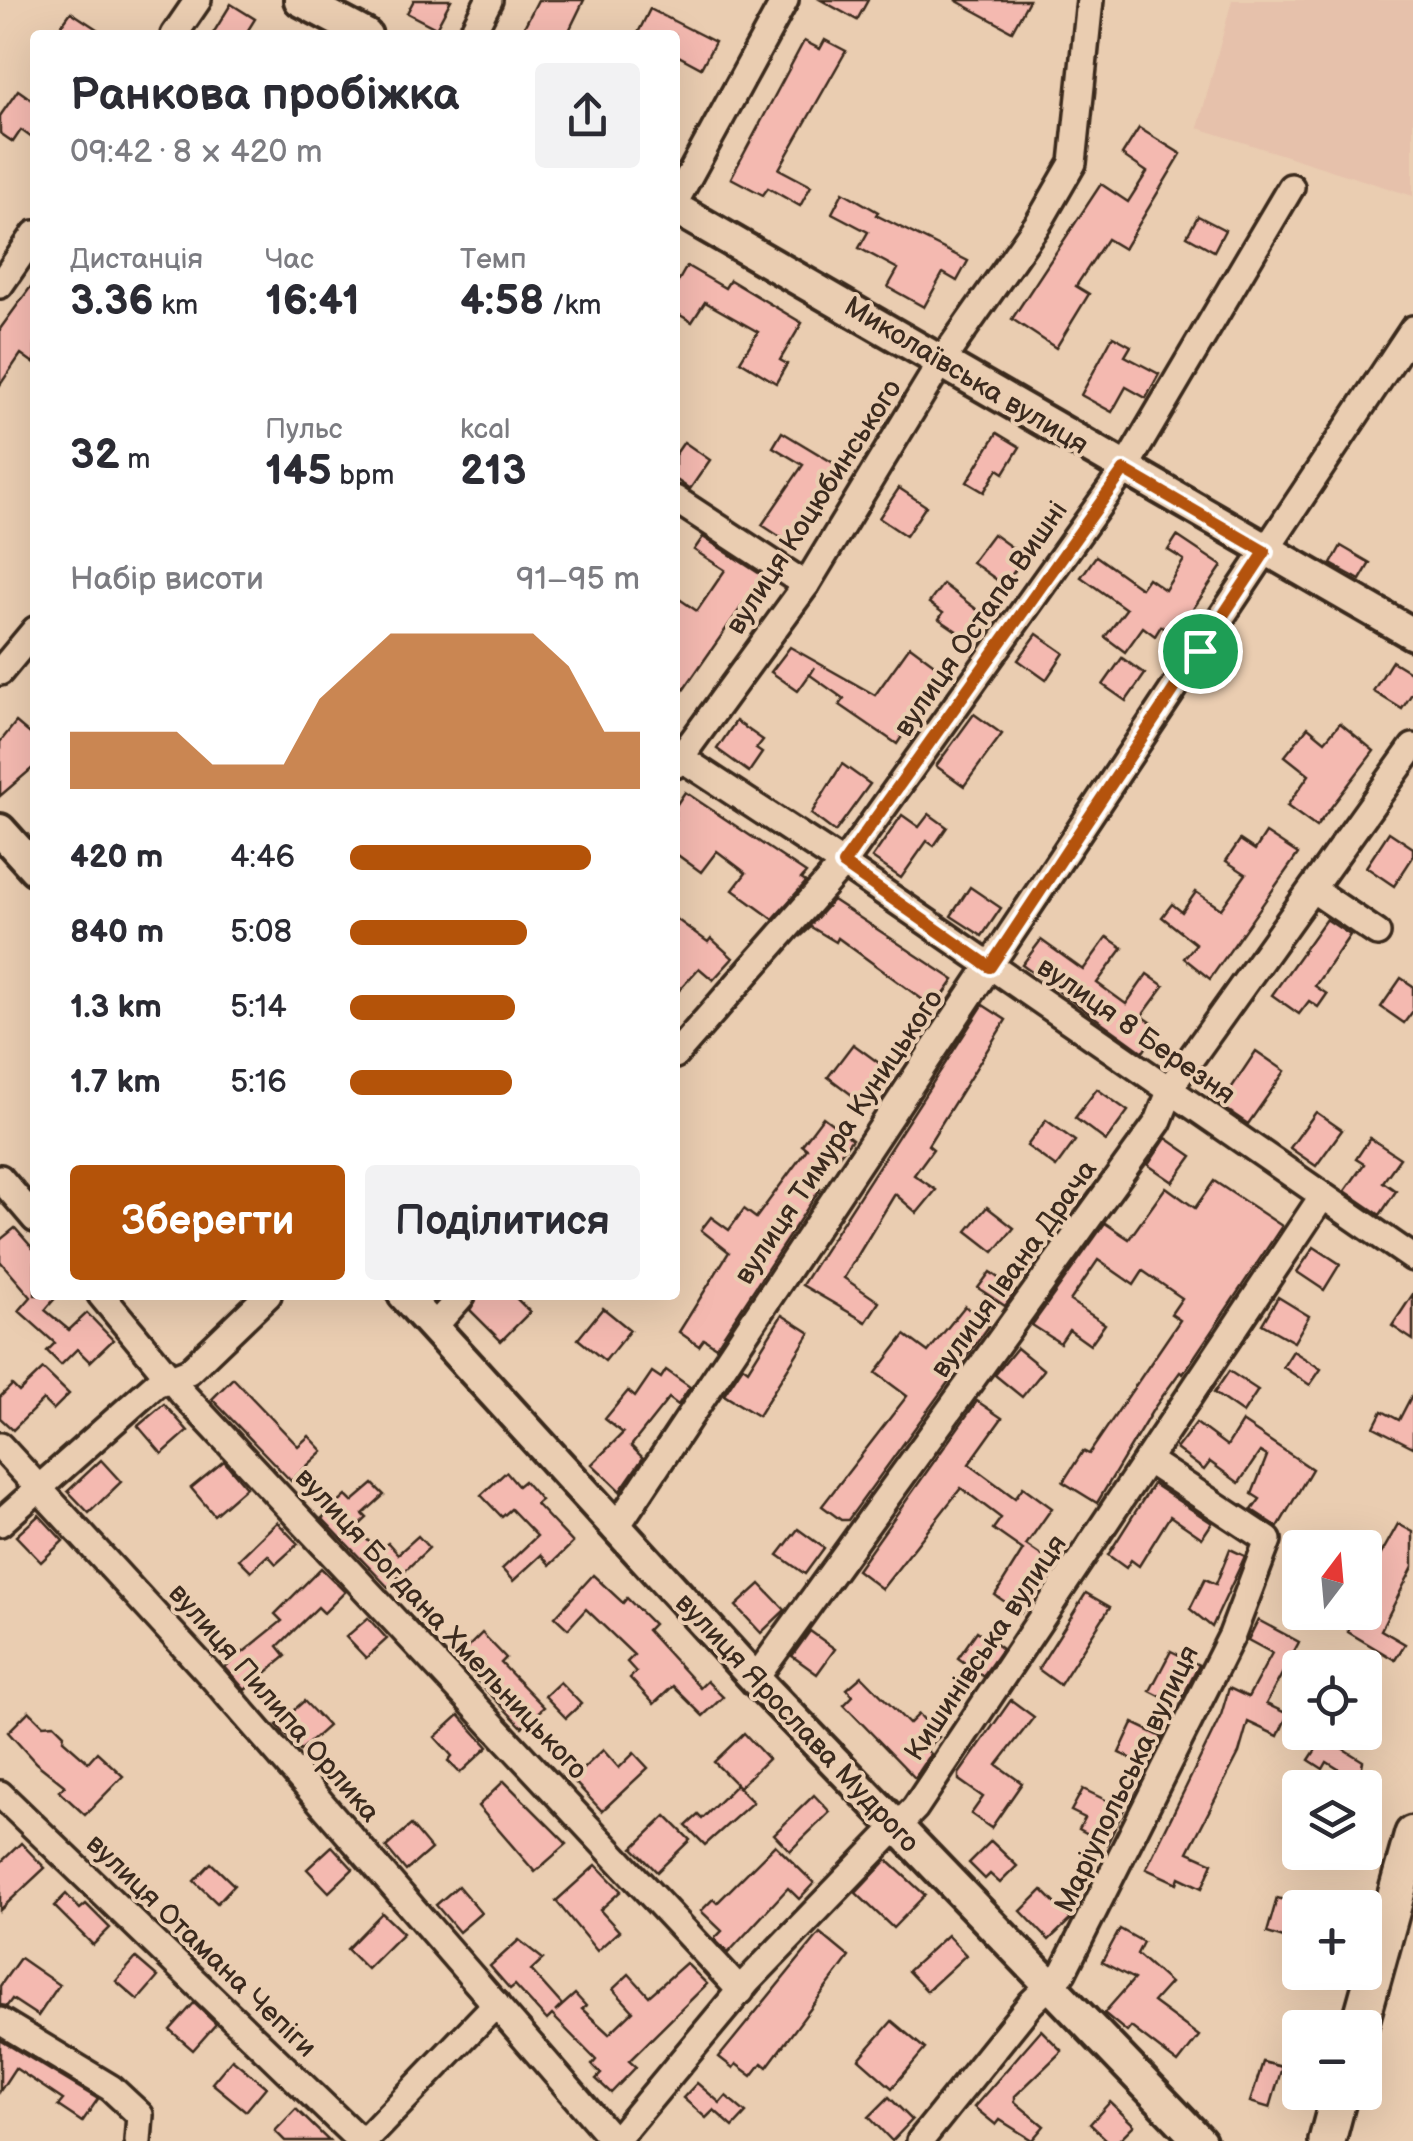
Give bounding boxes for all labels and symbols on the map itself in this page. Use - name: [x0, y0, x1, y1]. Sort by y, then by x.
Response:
- street label: Миколаївська вулиця: [838, 290, 1094, 462]
- street label: вулиця Коцюбинського: [719, 373, 909, 641]
- street label: вулиця Остапа Вишні: [887, 495, 1075, 743]
- pin: [1158, 609, 1243, 694]
- street label: вулиця 8 Березня: [1031, 950, 1241, 1112]
- street label: вулиця Тимура Куницького: [728, 983, 950, 1291]
- street label: вулиця Івана Драча: [924, 1153, 1104, 1384]
- street label: вулиця Богдана Хмельницького: [288, 1461, 594, 1787]
- street label: Кишинівська вулиця: [898, 1529, 1074, 1767]
- north arrow: [1282, 1530, 1382, 1630]
- street label: вулиця Пилипа Орлика: [161, 1577, 387, 1829]
- street label: вулиця Ярослава Мудрого: [668, 1587, 926, 1859]
- street label: Маріупольська вулиця: [1048, 1640, 1206, 1918]
- street label: вулиця Отамана Чепіги: [79, 1828, 323, 2064]

